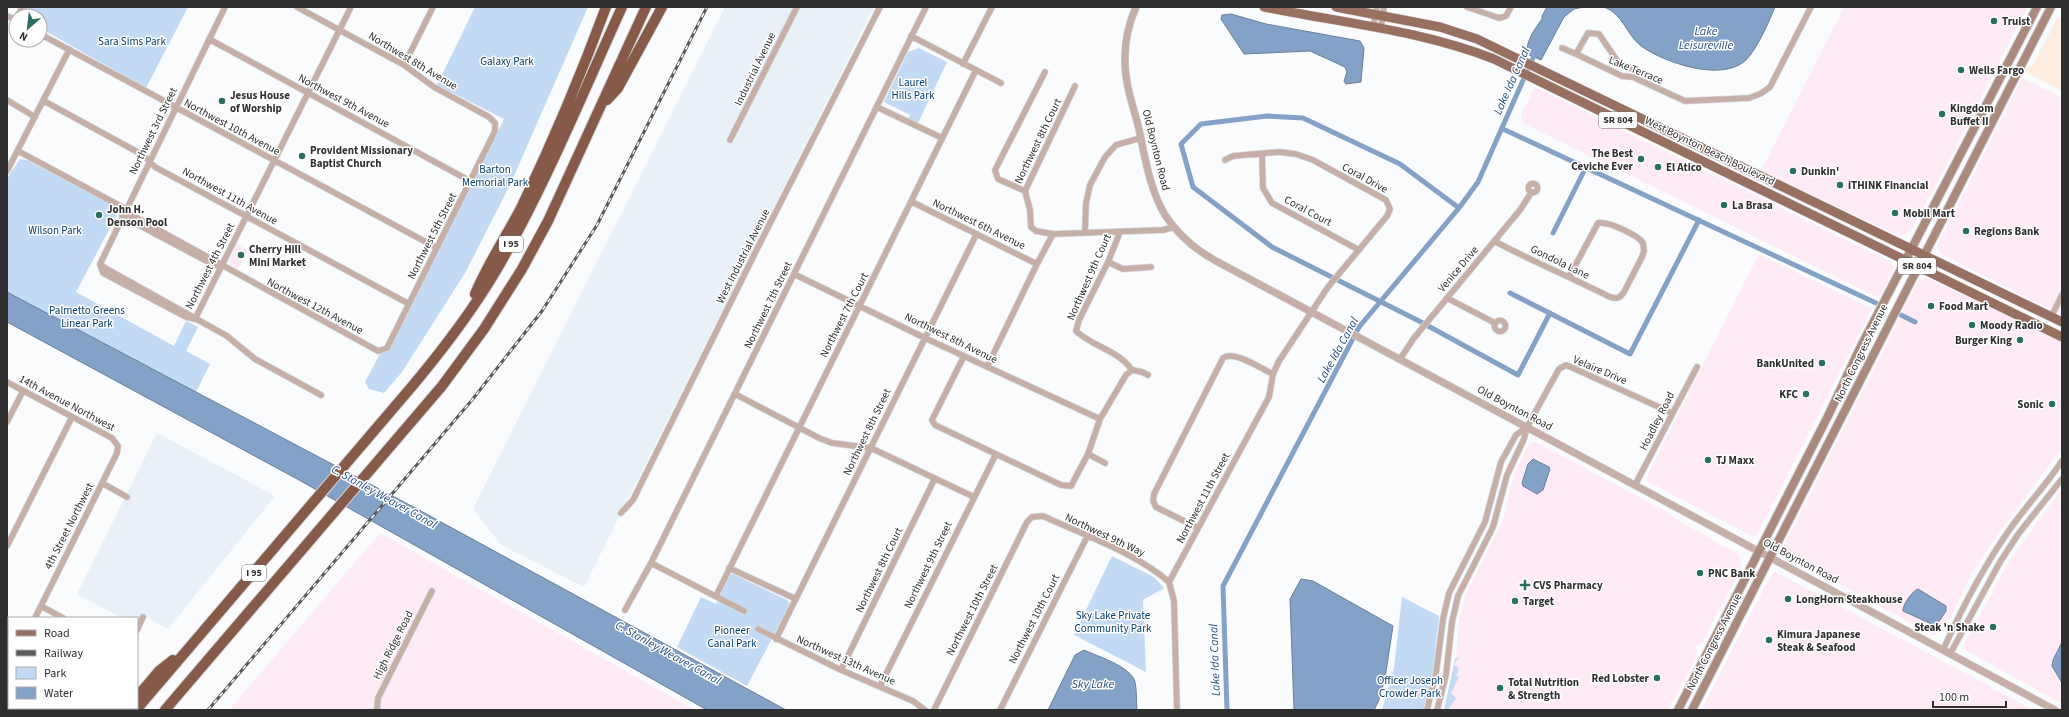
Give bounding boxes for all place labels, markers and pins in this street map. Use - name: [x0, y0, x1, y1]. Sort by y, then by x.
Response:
- place label: Truist: [2002, 14, 2031, 29]
- marker: Truist: [1989, 16, 1999, 26]
- place label: Wells Fargo: [1969, 63, 2024, 78]
- marker: Wells Fargo: [1956, 65, 1966, 75]
- place label: Jesus House of Worship: [230, 88, 290, 116]
- marker: Jesus House of Worship: [217, 96, 227, 106]
- place label: Kingdom Buffet II: [1950, 101, 1994, 129]
- marker: Kingdom Buffet II: [1937, 109, 1947, 119]
- place label: Provident Missionary Baptist Church: [310, 143, 413, 171]
- place label: The Best Ceviche Ever: [1571, 146, 1634, 174]
- marker: Provident Missionary Baptist Church: [297, 151, 307, 161]
- marker: The Best Ceviche Ever: [1636, 154, 1646, 164]
- place label: El Atico: [1666, 160, 1702, 175]
- marker: El Atico: [1653, 162, 1663, 172]
- place label: Dunkin': [1801, 164, 1839, 179]
- marker: Dunkin': [1788, 166, 1798, 176]
- place label: iTHINK Financial: [1848, 178, 1929, 193]
- marker: iTHINK Financial: [1835, 180, 1845, 190]
- place label: La Brasa: [1732, 198, 1773, 213]
- marker: La Brasa: [1719, 200, 1729, 210]
- place label: John H. Denson Pool: [107, 202, 168, 230]
- place label: Mobil Mart: [1903, 206, 1956, 221]
- marker: Mobil Mart: [1890, 208, 1900, 218]
- marker: John H. Denson Pool: [94, 210, 104, 220]
- place label: Regions Bank: [1974, 224, 2039, 239]
- marker: Regions Bank: [1961, 226, 1971, 236]
- place label: Cherry Hill Mini Market: [249, 242, 307, 270]
- marker: Cherry Hill Mini Market: [236, 250, 246, 260]
- place label: Food Mart: [1939, 299, 1989, 314]
- marker: Food Mart: [1926, 301, 1936, 311]
- place label: Moody Radio: [1980, 318, 2043, 333]
- marker: Moody Radio: [1967, 320, 1977, 330]
- place label: Burger King: [1955, 333, 2012, 348]
- marker: Burger King: [2015, 335, 2025, 345]
- place label: BankUnited: [1757, 356, 1814, 371]
- marker: BankUnited: [1817, 358, 1827, 368]
- place label: KFC: [1779, 387, 1799, 402]
- marker: KFC: [1801, 389, 1811, 399]
- place label: Sonic: [2017, 397, 2044, 412]
- marker: Sonic: [2047, 399, 2057, 409]
- place label: TJ Maxx: [1716, 453, 1754, 468]
- marker: TJ Maxx: [1703, 455, 1713, 465]
- place label: PNC Bank: [1708, 566, 1755, 581]
- marker: PNC Bank: [1695, 568, 1705, 578]
- place label: CVS Pharmacy: [1533, 578, 1603, 593]
- marker: CVS Pharmacy: [1520, 580, 1530, 590]
- place label: LongHorn Steakhouse: [1796, 592, 1903, 607]
- place label: Target: [1523, 594, 1555, 609]
- marker: LongHorn Steakhouse: [1783, 594, 1793, 604]
- marker: Target: [1510, 596, 1520, 606]
- place label: Steak 'n Shake: [1914, 620, 1985, 635]
- marker: Steak 'n Shake: [1988, 622, 1998, 632]
- place label: Kimura Japanese Steak & Seafood: [1777, 627, 1861, 655]
- marker: Kimura Japanese Steak & Seafood: [1764, 635, 1774, 645]
- place label: Red Lobster: [1592, 671, 1650, 686]
- marker: Red Lobster: [1652, 673, 1662, 683]
- place label: Total Nutrition & Strength: [1508, 675, 1579, 703]
- marker: Total Nutrition & Strength: [1495, 683, 1505, 693]

